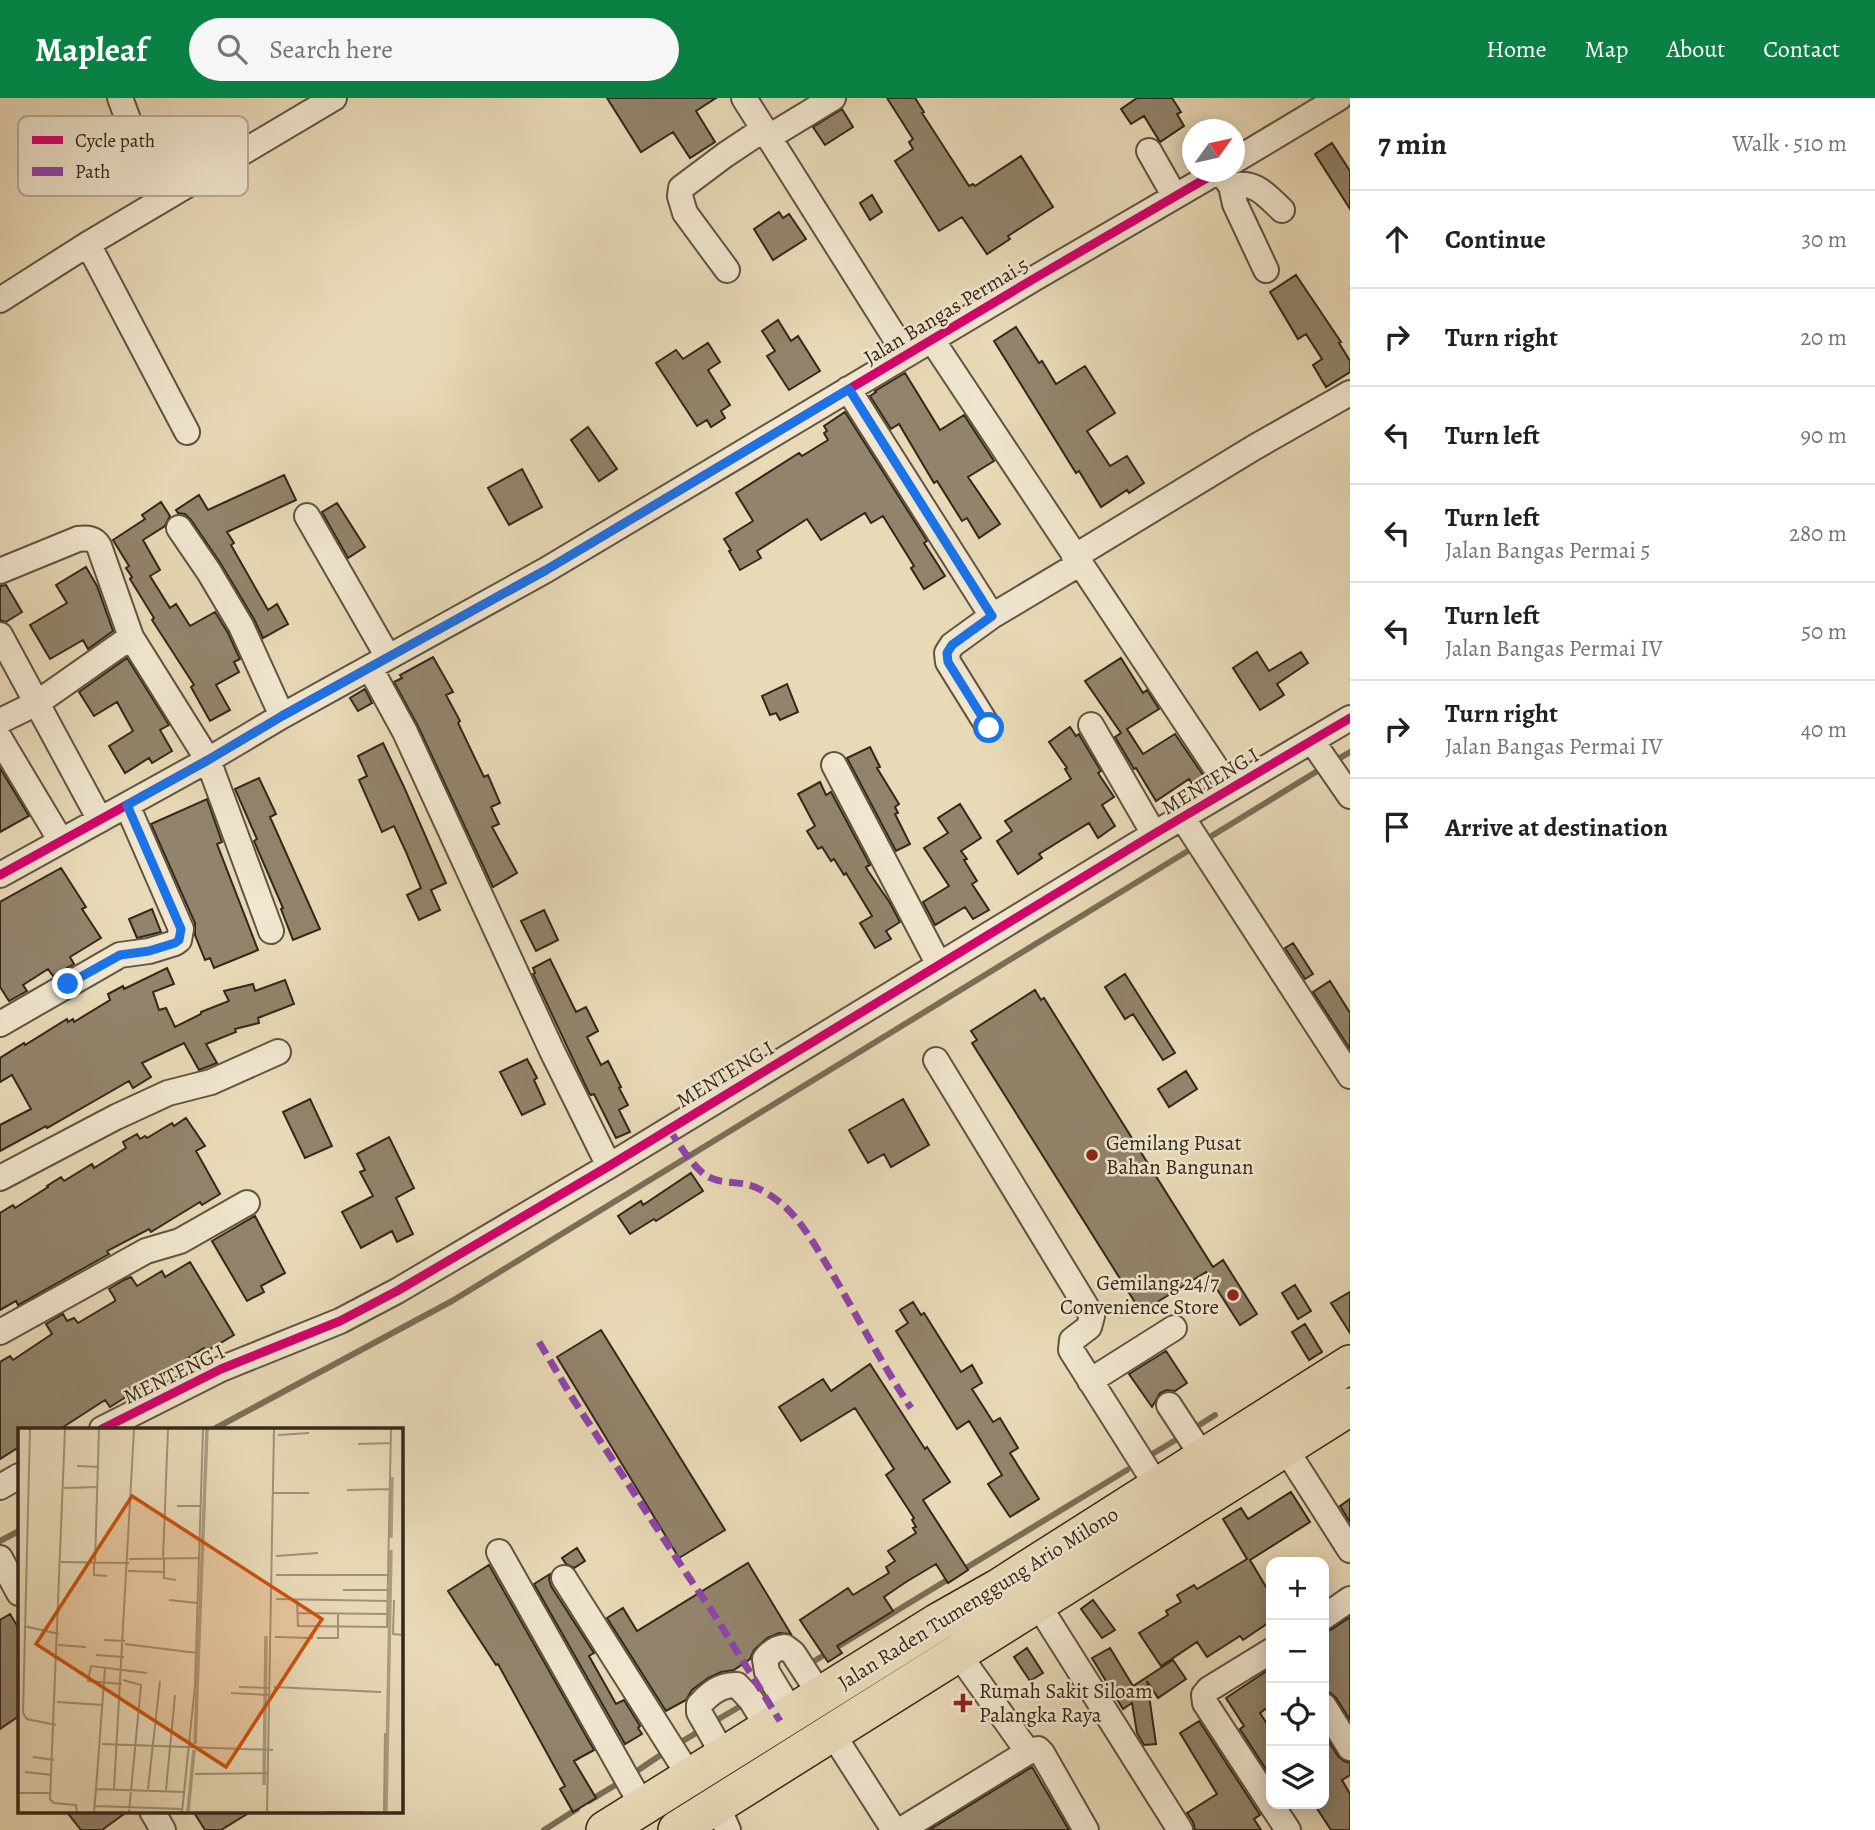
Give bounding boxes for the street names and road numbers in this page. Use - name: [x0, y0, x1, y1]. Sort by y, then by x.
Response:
- street label: Jalan Bangas Permai 5: [858, 251, 1034, 371]
- street label: MENTENG I: [1156, 741, 1264, 821]
- street label: MENTENG I: [671, 1034, 779, 1114]
- street label: MENTENG I: [119, 1337, 229, 1411]
- street label: Jalan Raden Tumenggung Ario Milono: [832, 1500, 1124, 1696]

